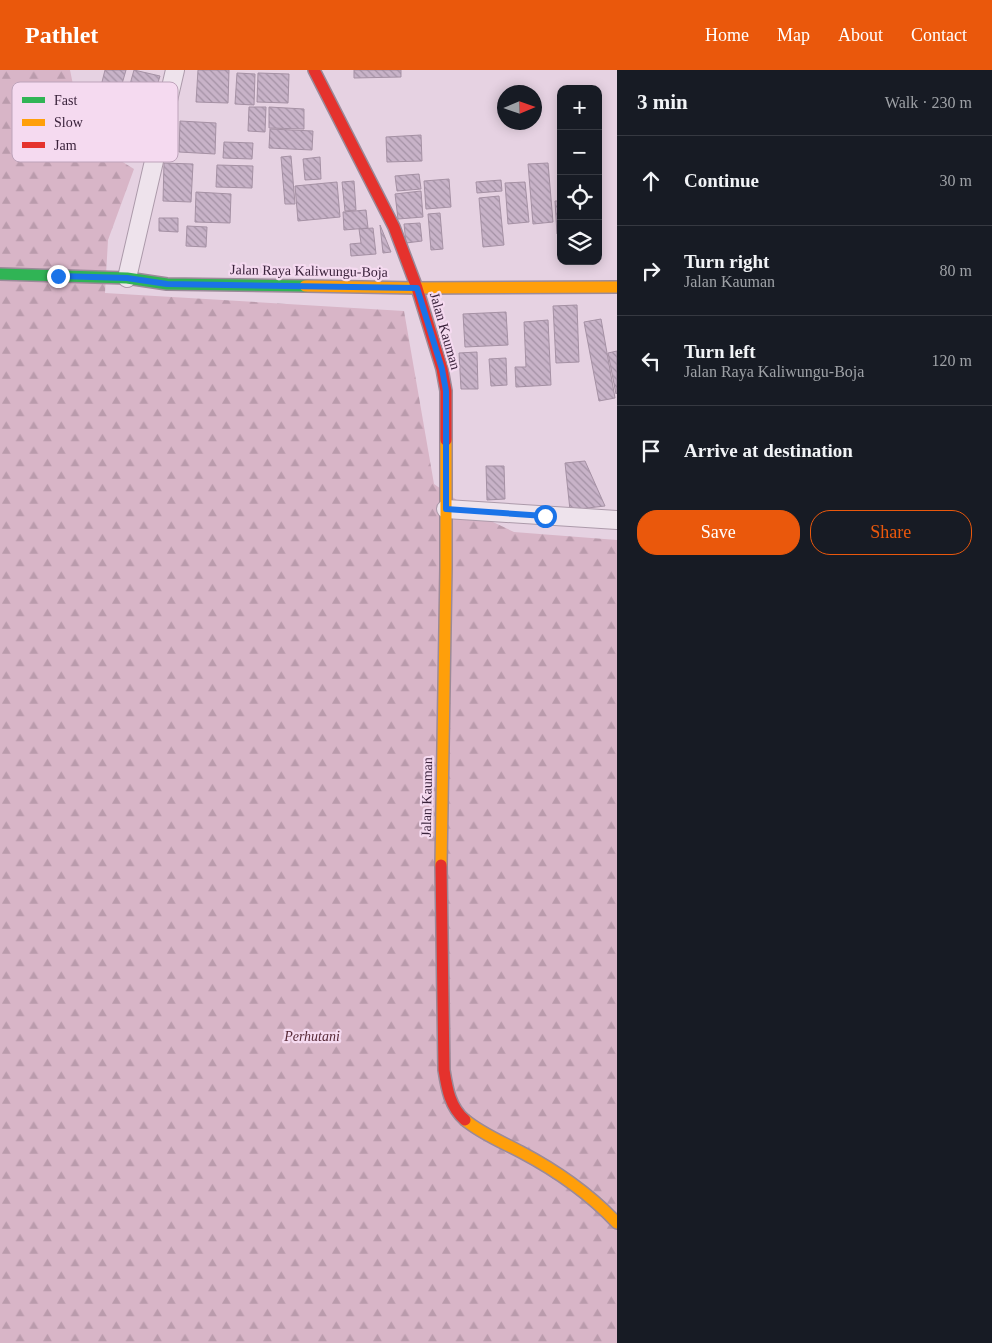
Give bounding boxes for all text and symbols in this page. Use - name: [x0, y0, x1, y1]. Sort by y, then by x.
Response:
- text: Pathlet: [25, 22, 98, 48]
- text: Home: [705, 25, 749, 45]
- text: Map: [777, 25, 810, 45]
- text: About: [838, 25, 883, 45]
- text: Contact: [911, 25, 967, 45]
- legend: [12, 82, 178, 162]
- north arrow: [497, 85, 542, 130]
- map controls: [557, 85, 602, 265]
- button: +: [557, 85, 602, 130]
- text: 3 min: [637, 90, 688, 114]
- text: Fast: [54, 93, 77, 108]
- text: Walk · 230 m: [885, 94, 972, 111]
- text: Slow: [54, 115, 84, 130]
- button: −: [557, 130, 602, 175]
- text: Jam: [54, 138, 77, 153]
- icon: ahead: [637, 167, 665, 195]
- text: Continue: [684, 170, 759, 191]
- text: 30 m: [940, 172, 972, 189]
- button: locate: [557, 175, 602, 220]
- button: layers: [557, 220, 602, 265]
- text: Turn right: [684, 251, 769, 272]
- icon: right: [637, 257, 665, 285]
- street label: Jalan Raya Kaliwungu-Boja: [230, 262, 389, 280]
- text: 80 m: [940, 262, 972, 279]
- route end: [47, 265, 70, 288]
- text: Jalan Kauman: [684, 273, 775, 290]
- street label: Jalan Kauman: [427, 291, 463, 371]
- text: Turn left: [684, 341, 756, 362]
- icon: left: [637, 347, 665, 375]
- text: 120 m: [932, 352, 972, 369]
- text: Jalan Raya Kaliwungu-Boja: [684, 363, 864, 380]
- icon: arrive: [637, 437, 665, 465]
- text: Arrive at destination: [684, 440, 853, 461]
- route start: [534, 505, 557, 528]
- button: Save: [637, 510, 800, 555]
- button: Share: [810, 510, 972, 555]
- street label: Jalan Kauman: [419, 757, 435, 837]
- park label: Perhutani: [283, 1029, 340, 1044]

